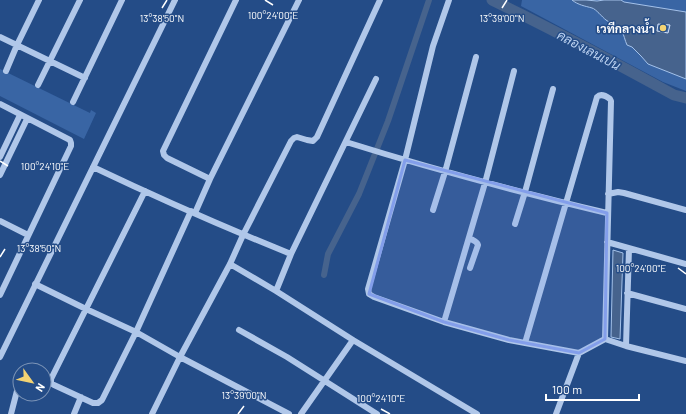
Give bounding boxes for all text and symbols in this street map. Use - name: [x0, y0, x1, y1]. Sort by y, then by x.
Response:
- text: 100°24'00"E: [248, 9, 298, 21]
- text: 13°38'50"N: [140, 12, 184, 24]
- text: 13°39'00"N: [480, 12, 524, 24]
- place label: เวทีกลางน้ำ: [596, 18, 655, 35]
- marker: เวทีกลางน้ำ: [658, 23, 668, 33]
- water label: คลองเลนเปน: [555, 27, 624, 74]
- text: 100°24'10"E: [21, 160, 69, 172]
- text: 13°38'50"N: [17, 242, 61, 254]
- text: 100°24'00"E: [616, 262, 666, 274]
- north arrow: [12, 362, 52, 402]
- scale bar: [546, 376, 639, 402]
- text: N: [33, 381, 48, 394]
- text: 100 m: [552, 382, 582, 396]
- text: 13°39'00"N: [222, 389, 266, 401]
- text: 100°24'10"E: [357, 392, 405, 404]

